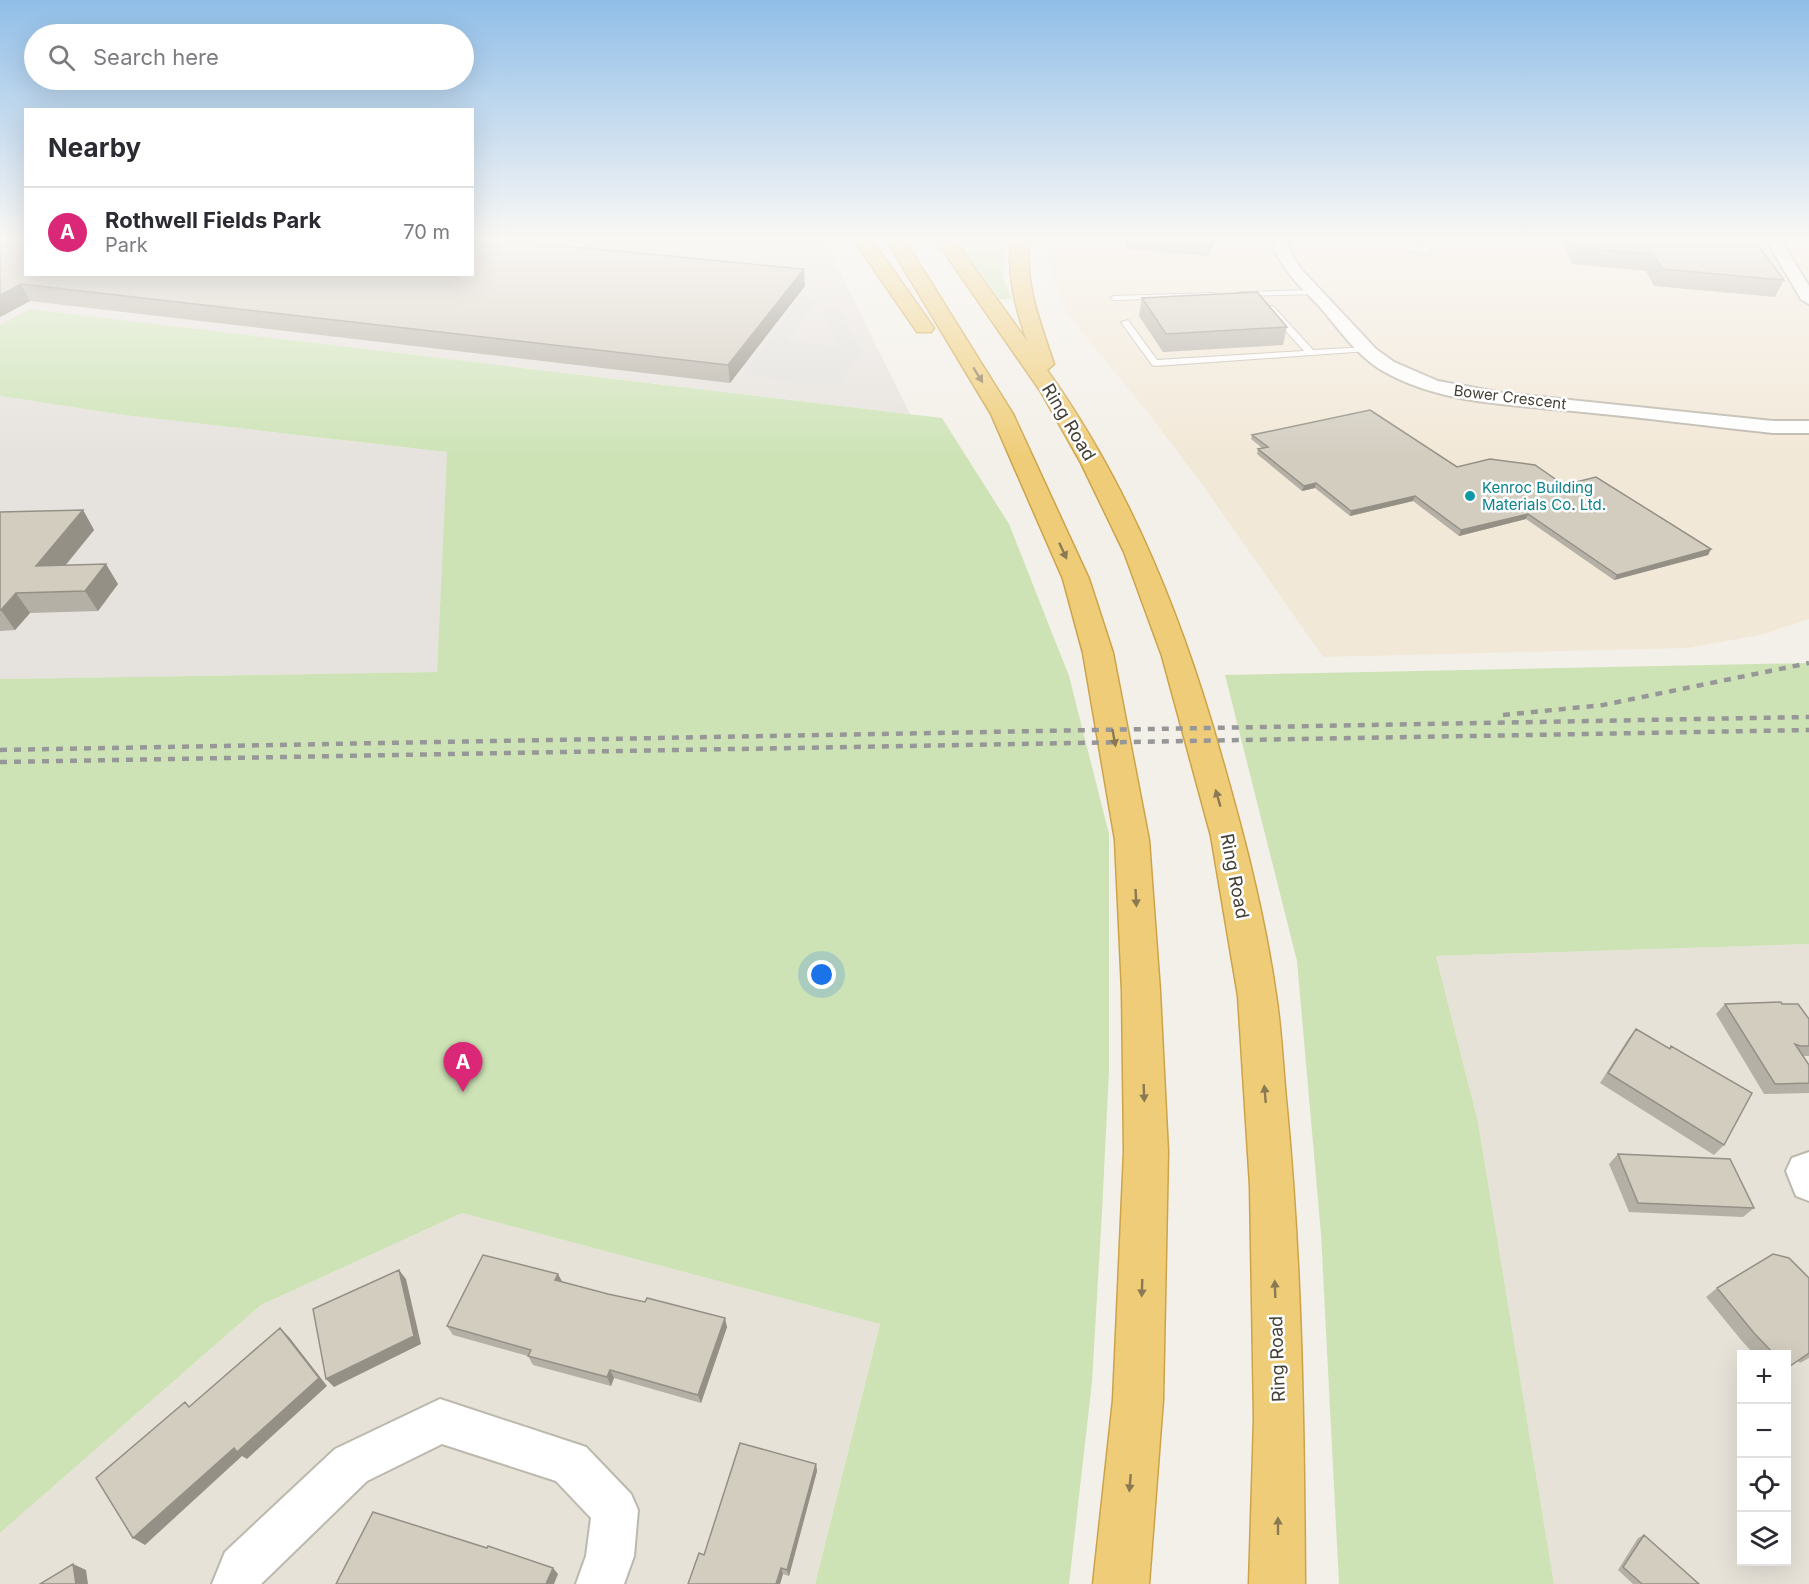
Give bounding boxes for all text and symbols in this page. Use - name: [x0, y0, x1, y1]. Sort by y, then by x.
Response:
- search box: [24, 24, 474, 90]
- icon: search: [45, 41, 78, 74]
- text: Search here: [93, 44, 219, 70]
- text: Nearby: [48, 132, 141, 163]
- text: Rothwell Fields Park: [105, 207, 321, 233]
- text: A: [60, 220, 75, 244]
- text: 70 m: [403, 220, 450, 244]
- text: Park: [105, 233, 148, 257]
- one-way arrow: [973, 367, 984, 383]
- street label: Ring Road: [1038, 380, 1100, 464]
- street label: Bower Crescent: [1453, 381, 1567, 413]
- place label: Kenroc Building Materials Co. Ltd.: [1482, 478, 1606, 514]
- marker: Kenroc Building Materials Co. Ltd.: [1463, 489, 1477, 503]
- one-way arrow: [1058, 542, 1067, 559]
- one-way arrow: [1109, 729, 1118, 748]
- one-way arrow: [1213, 789, 1222, 807]
- street label: Ring Road: [1216, 832, 1254, 920]
- one-way arrow: [1131, 889, 1140, 908]
- your location: [807, 960, 836, 989]
- pin: A: [444, 1042, 482, 1092]
- one-way arrow: [1139, 1084, 1149, 1103]
- one-way arrow: [1260, 1084, 1270, 1103]
- one-way arrow: [1137, 1279, 1146, 1298]
- one-way arrow: [1270, 1279, 1280, 1298]
- street label: Ring Road: [1265, 1316, 1289, 1402]
- map controls: [1737, 1350, 1791, 1566]
- button: +: [1737, 1350, 1791, 1404]
- button: −: [1737, 1404, 1791, 1458]
- button: locate: [1737, 1458, 1791, 1512]
- one-way arrow: [1125, 1473, 1135, 1492]
- button: layers: [1737, 1512, 1791, 1566]
- one-way arrow: [1273, 1516, 1283, 1535]

